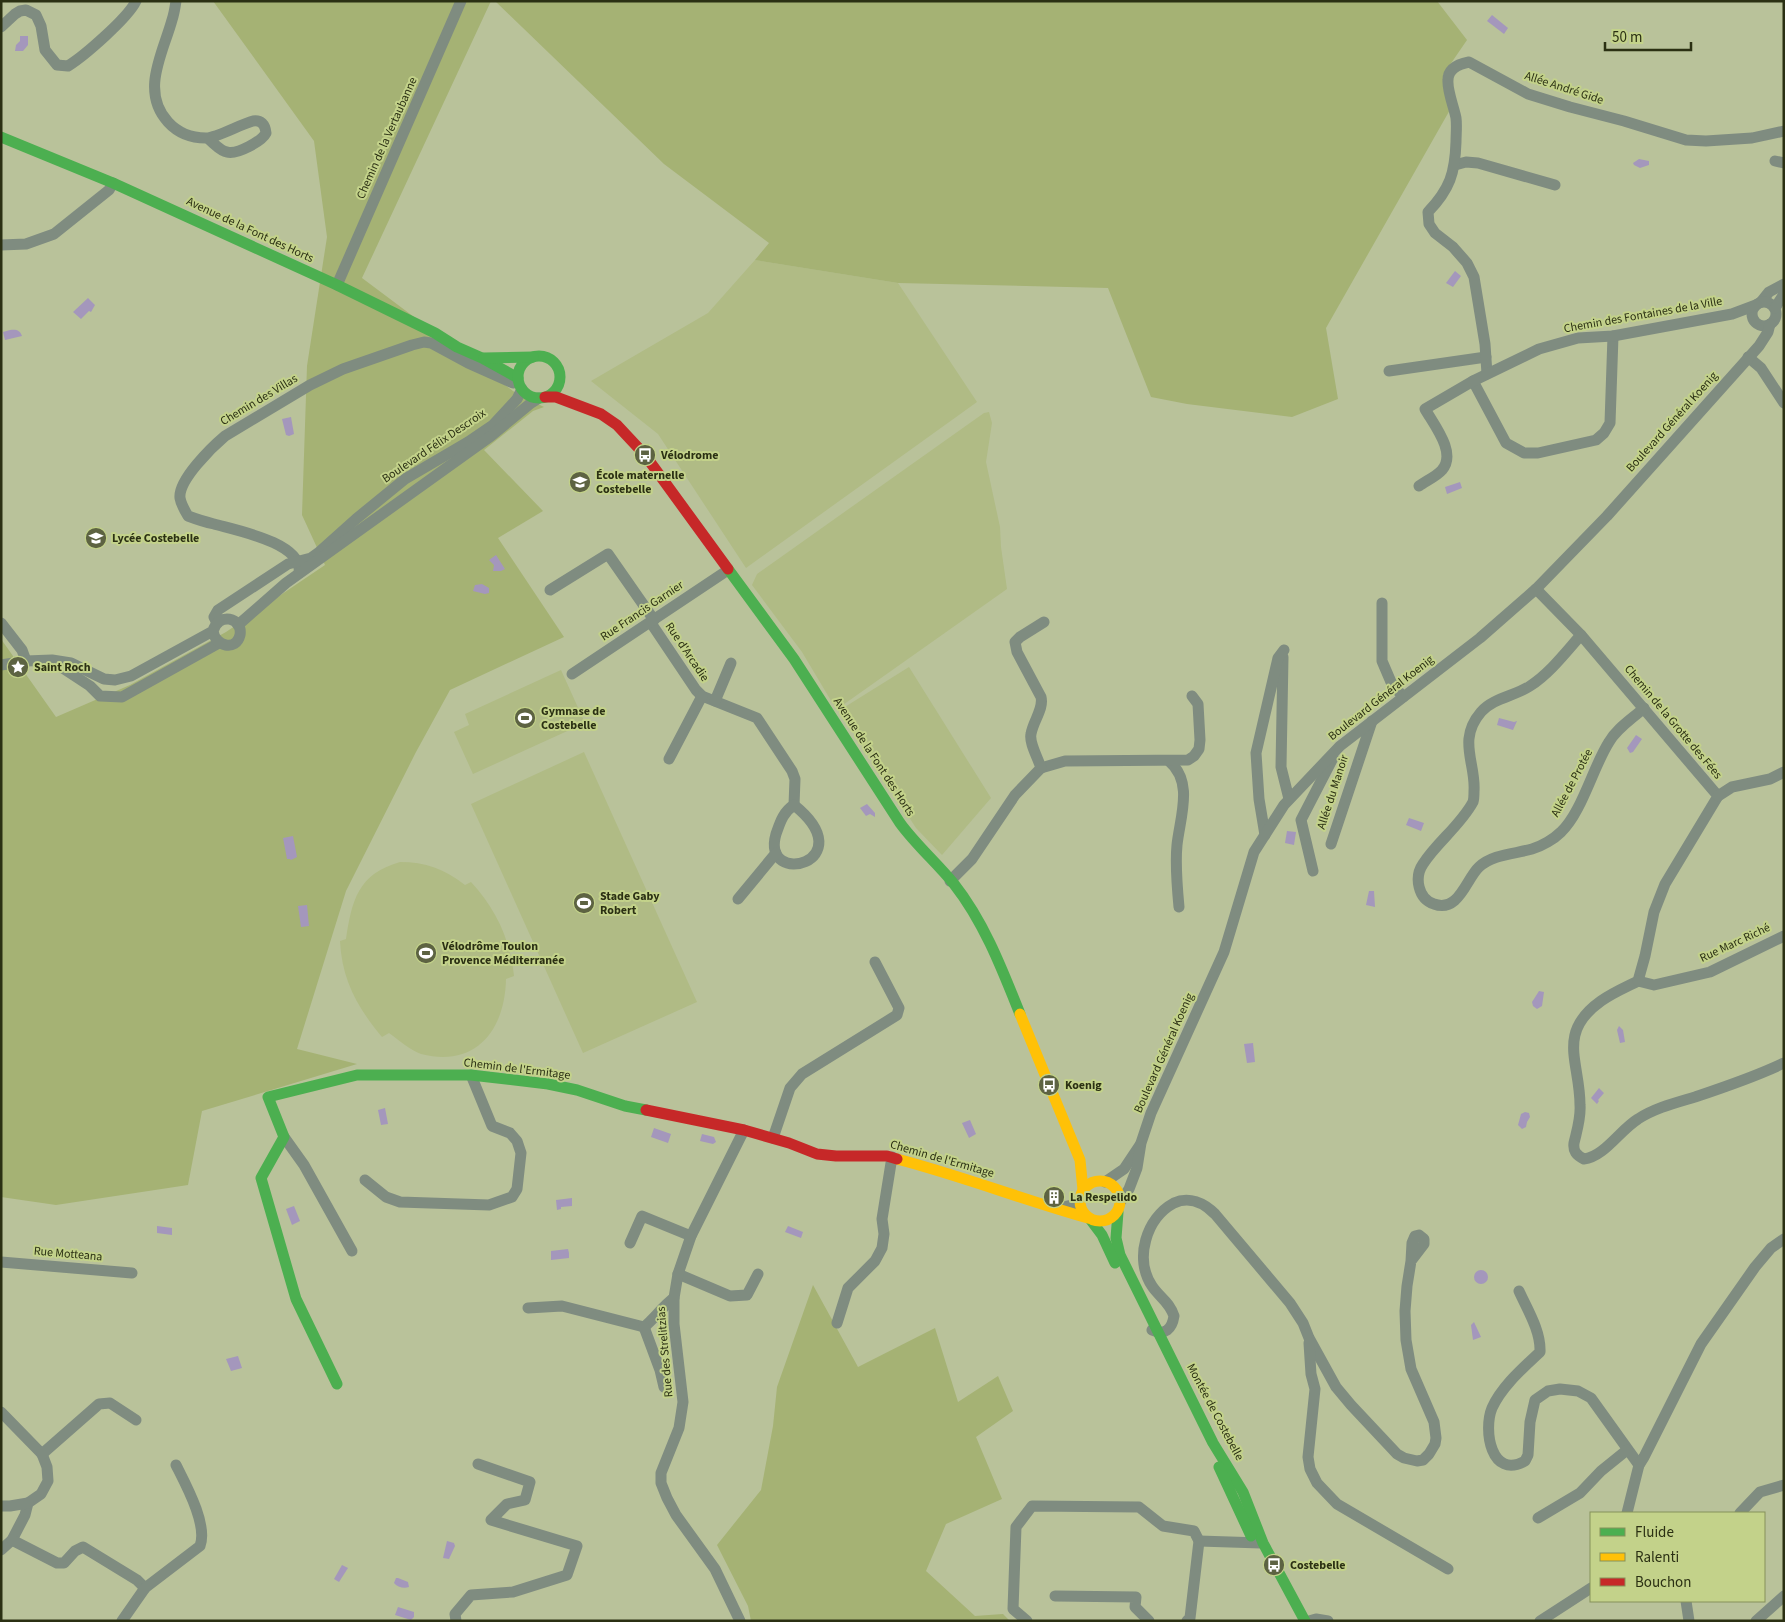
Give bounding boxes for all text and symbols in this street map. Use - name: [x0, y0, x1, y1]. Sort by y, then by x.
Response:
- scale bar: [1605, 20, 1691, 52]
- text: 50 m: [1612, 27, 1642, 48]
- street label: Allée André Gide: [1522, 67, 1606, 109]
- street label: Chemin de la Vertaubanne: [352, 74, 422, 202]
- street label: Avenue de la Font des Horts: [184, 193, 316, 267]
- street label: Chemin des Fontaines de la Ville: [1562, 293, 1724, 337]
- street label: Boulevard Général Koenig: [1622, 368, 1722, 476]
- street label: Chemin des Villas: [217, 370, 301, 430]
- street label: Boulevard Félix Descroix: [379, 405, 490, 487]
- bus stop icon: Vélodrome: [633, 443, 657, 467]
- place label: Vélodrome: [660, 447, 718, 464]
- place label: École maternelle Costebelle: [596, 467, 684, 498]
- school or university icon: École maternelle Costebelle: [568, 470, 592, 494]
- school or university icon: Lycée Costebelle: [84, 526, 108, 550]
- place label: Lycée Costebelle: [112, 530, 199, 547]
- street label: Rue Francis Garnier: [597, 576, 688, 645]
- street label: Rue d'Arcadie: [661, 619, 713, 685]
- street label: Boulevard Général Koenig: [1325, 651, 1437, 745]
- place icon: Saint Roch: [6, 655, 30, 679]
- place label: Saint Roch: [34, 659, 91, 676]
- street label: Chemin de la Grotte des Fées: [1620, 661, 1726, 783]
- street label: Avenue de la Font des Horts: [829, 694, 919, 820]
- place label: Gymnase de Costebelle: [541, 703, 605, 734]
- sports icon: Gymnase de Costebelle: [513, 706, 537, 730]
- street label: Allée de Protée: [1547, 746, 1597, 820]
- street label: Allée du Manoir: [1313, 752, 1353, 831]
- place label: Stade Gaby Robert: [600, 888, 660, 919]
- sports icon: Stade Gaby Robert: [572, 891, 596, 915]
- street label: Rue Marc Riché: [1697, 919, 1773, 967]
- place label: Vélodrôme Toulon Provence Méditerranée: [441, 938, 565, 969]
- sports icon: Vélodrôme Toulon Provence Méditerranée: [414, 941, 438, 965]
- street label: Boulevard Général Koenig: [1130, 990, 1198, 1116]
- street label: Chemin de l'Ermitage: [463, 1054, 571, 1084]
- bus stop icon: Koenig: [1037, 1073, 1061, 1097]
- place label: Koenig: [1065, 1077, 1102, 1094]
- street label: Chemin de l'Ermitage: [888, 1136, 996, 1182]
- building icon: La Respelido: [1042, 1185, 1066, 1209]
- place label: La Respelido: [1070, 1189, 1137, 1206]
- street label: Rue Motteana: [33, 1243, 103, 1265]
- street label: Rue des Strelitzias: [653, 1306, 677, 1398]
- street label: Montée de Costebelle: [1182, 1360, 1248, 1464]
- legend: [1590, 1512, 1765, 1602]
- text: Fluide: [1635, 1522, 1674, 1543]
- text: Ralenti: [1635, 1547, 1679, 1568]
- bus stop icon: Costebelle: [1262, 1553, 1286, 1577]
- place label: Costebelle: [1290, 1557, 1345, 1574]
- text: Bouchon: [1635, 1572, 1691, 1593]

